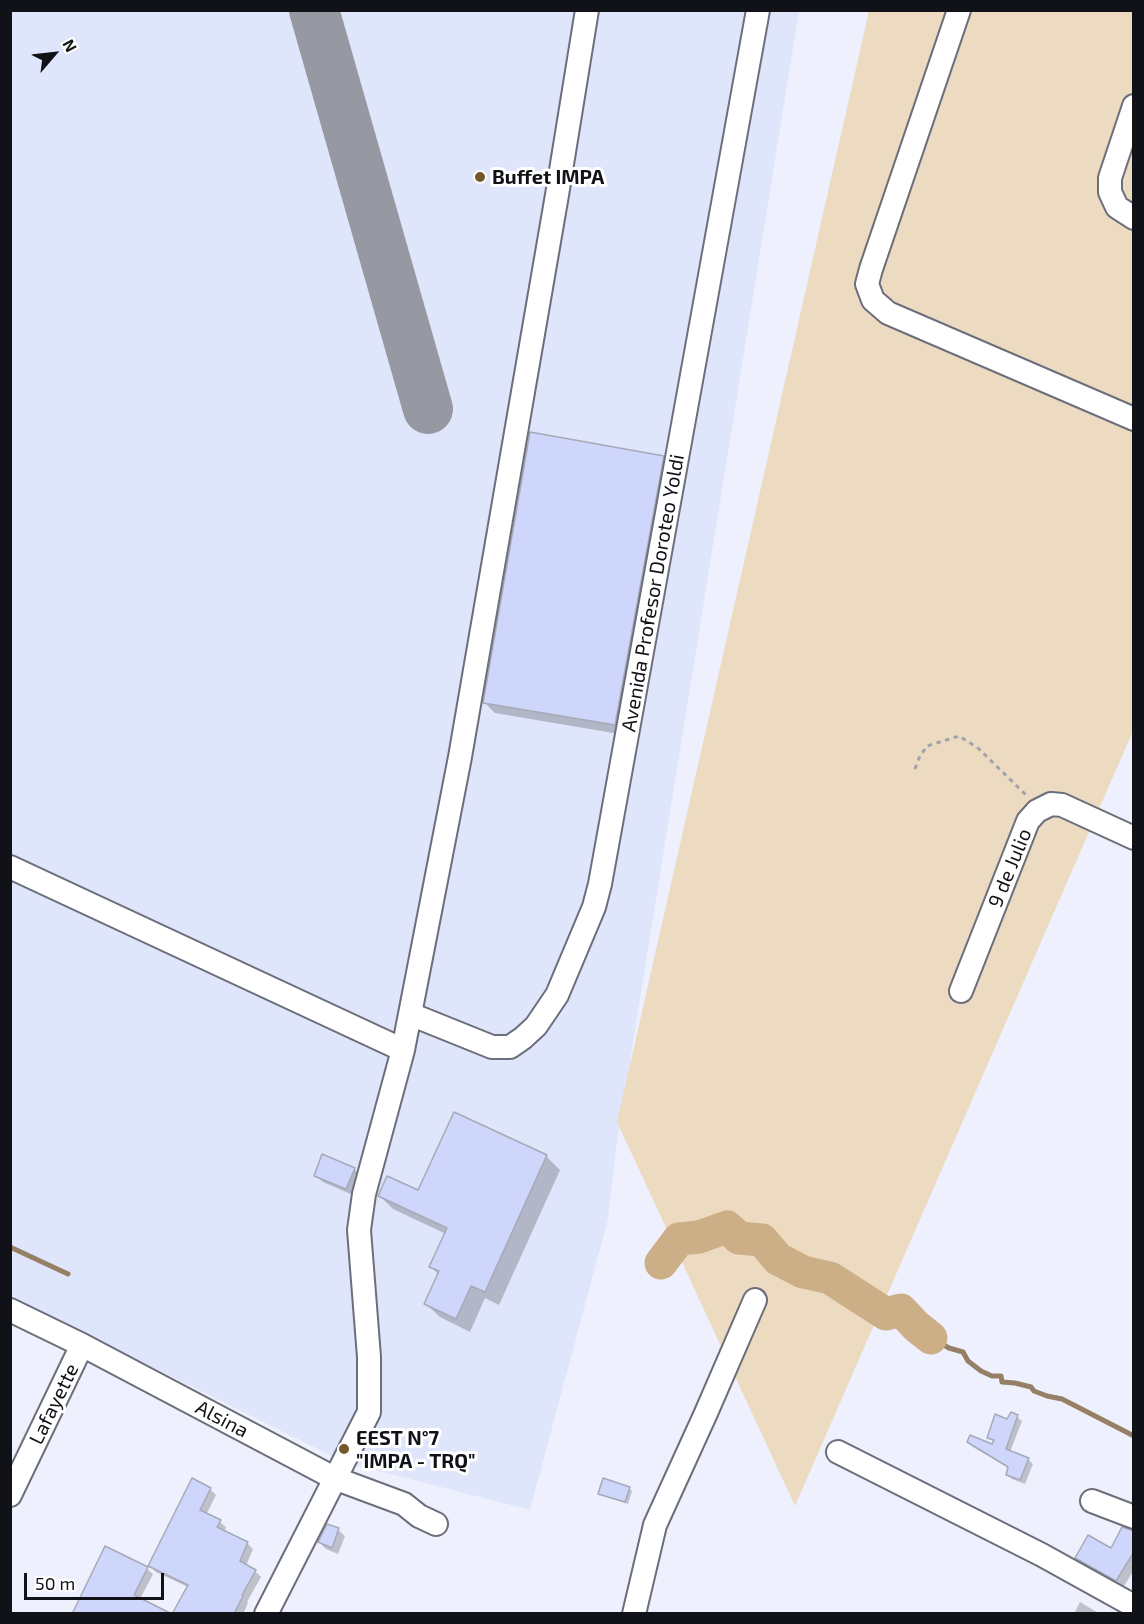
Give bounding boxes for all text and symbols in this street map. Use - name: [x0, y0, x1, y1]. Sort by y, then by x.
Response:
- north arrow: [24, 24, 84, 84]
- text: N: [59, 36, 81, 55]
- place label: Buffet IMPA: [492, 165, 604, 189]
- marker: Buffet IMPA: [473, 170, 487, 184]
- street label: Avenida Profesor Doroteo Yoldi: [617, 452, 689, 734]
- street label: 9 de Julio: [983, 825, 1037, 911]
- street label: Lafayette: [24, 1360, 84, 1448]
- street label: Alsina: [192, 1395, 252, 1443]
- place label: EEST N°7 "IMPA - TRQ": [356, 1426, 475, 1473]
- marker: EEST N°7 "IMPA - TRQ": [337, 1442, 351, 1456]
- scale bar: [27, 1561, 166, 1599]
- text: 50 m: [35, 1572, 75, 1594]

